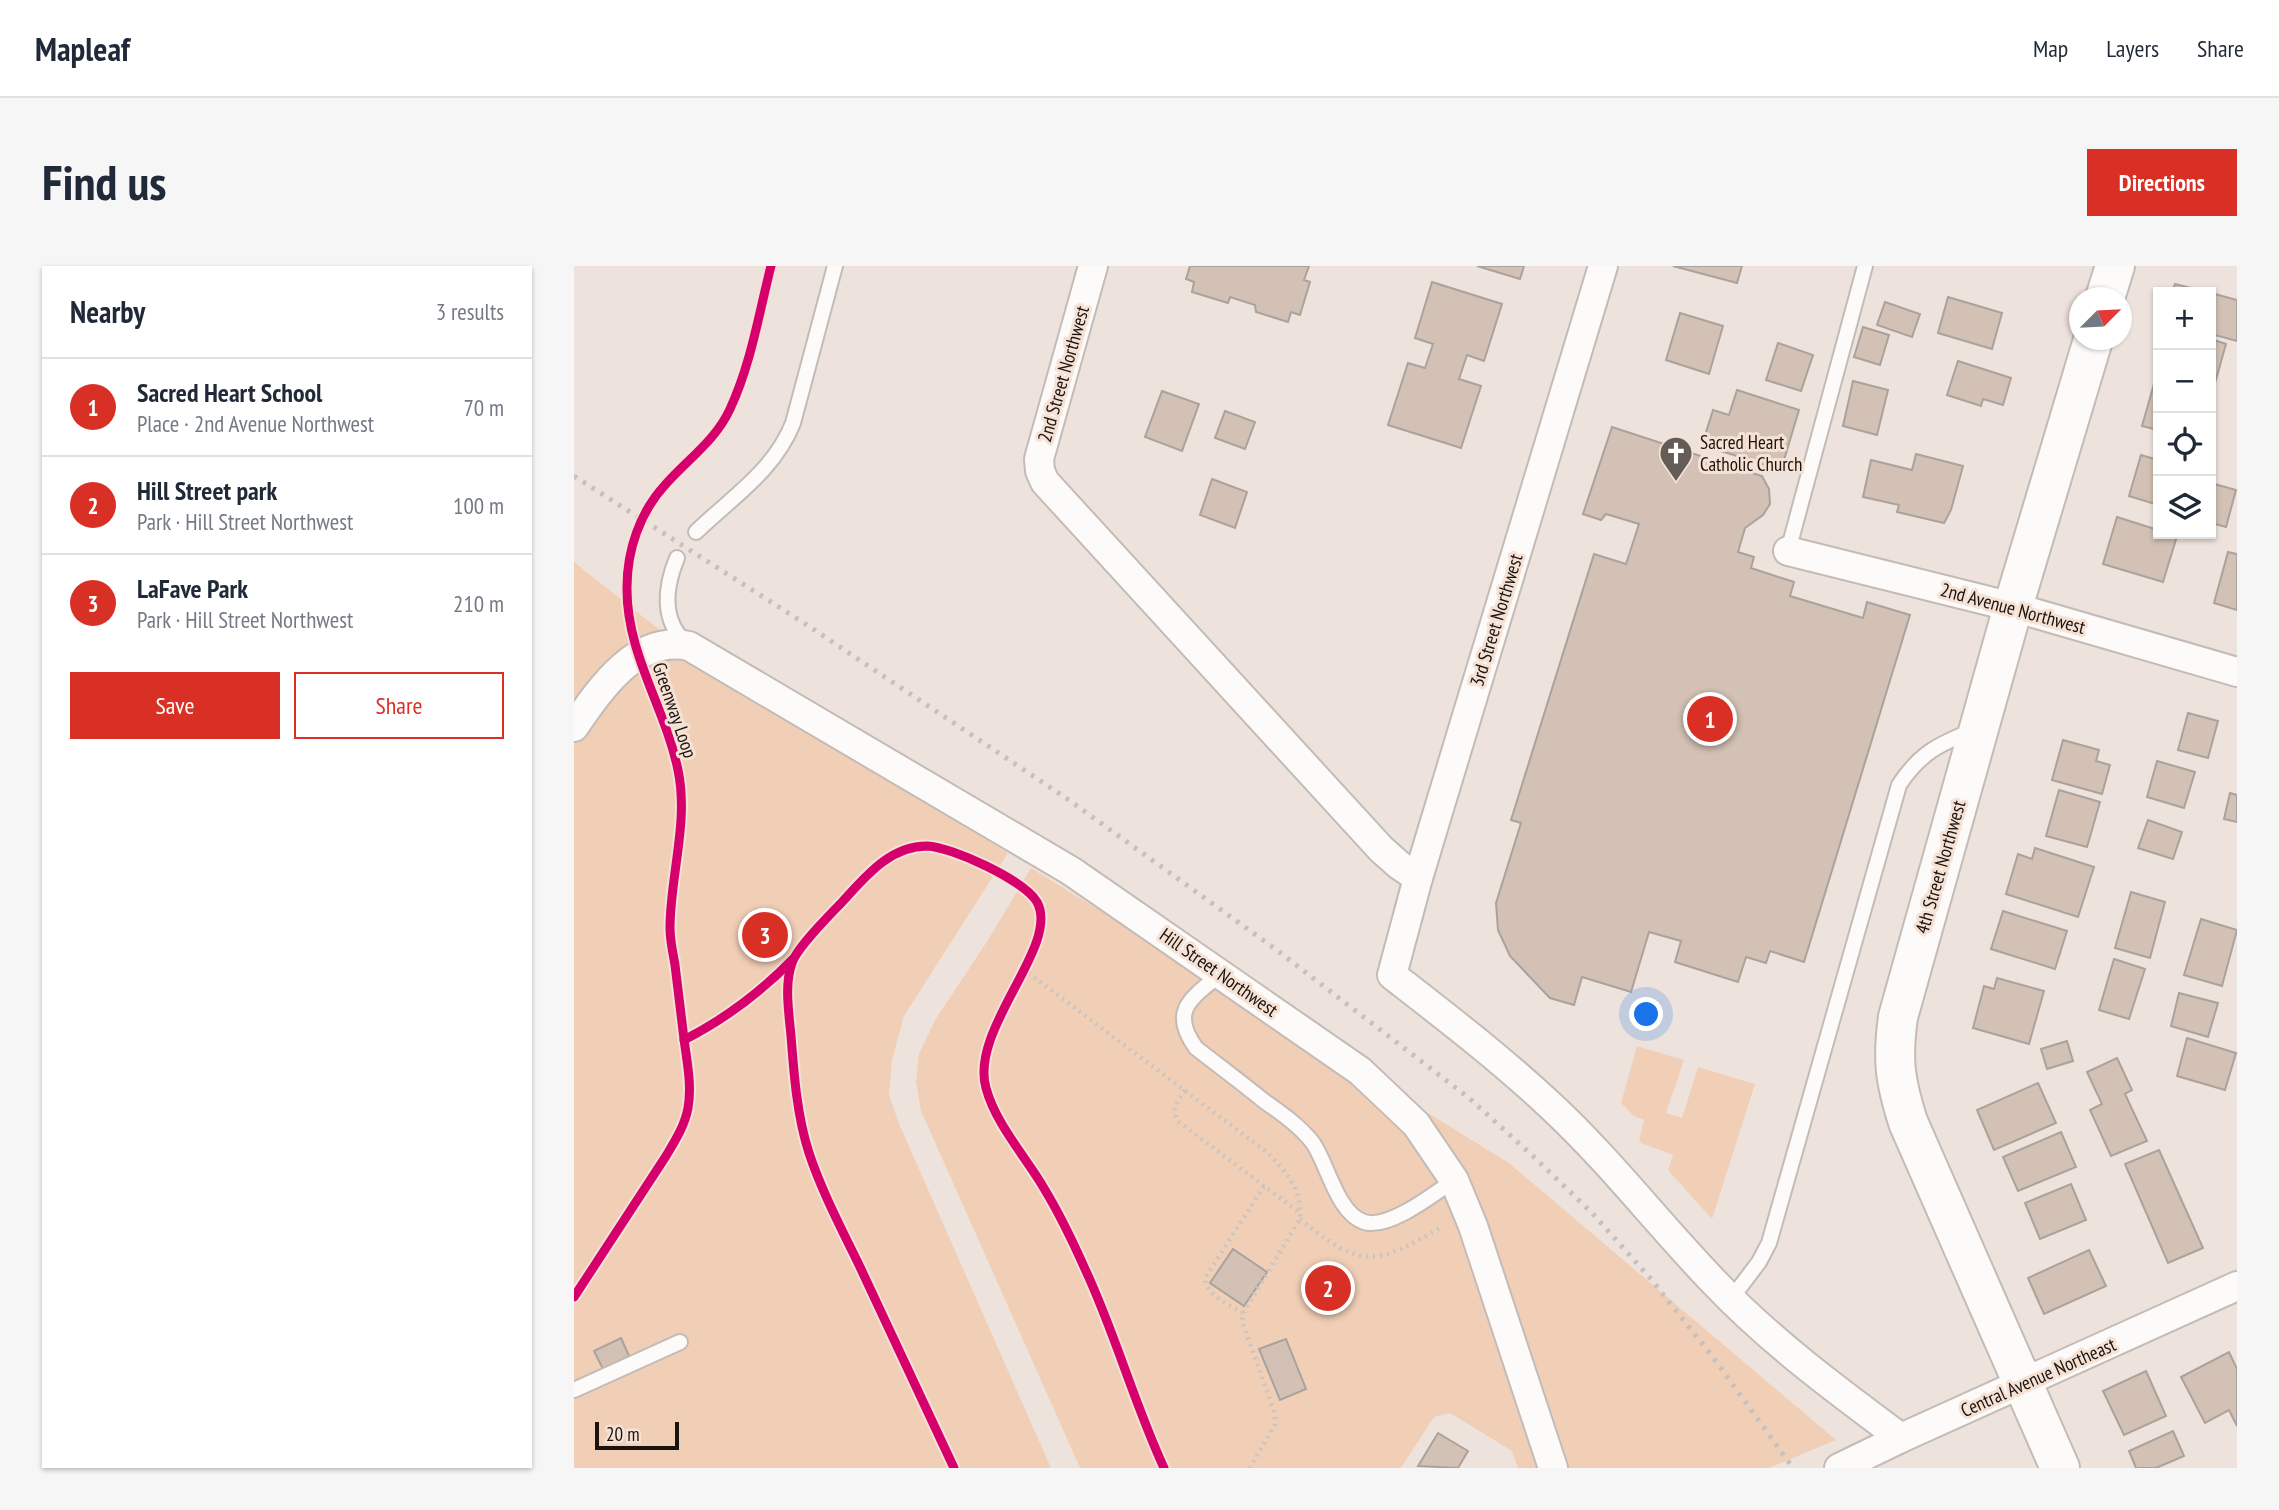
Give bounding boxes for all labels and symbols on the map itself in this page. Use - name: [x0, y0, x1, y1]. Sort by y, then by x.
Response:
- north arrow: [2069, 287, 2132, 350]
- street label: 2nd Street Northwest: [1032, 302, 1094, 445]
- place label: Sacred Heart Catholic Church: [1700, 430, 1802, 476]
- church icon: Sacred Heart Catholic Church: [1657, 434, 1695, 483]
- street label: 3rd Street Northwest: [1464, 550, 1528, 689]
- street label: 2nd Avenue Northwest: [1938, 577, 2089, 639]
- street label: Greenway Loop: [647, 659, 703, 761]
- pin: 1: [1687, 693, 1733, 745]
- street label: 4th Street Northwest: [1909, 797, 1971, 937]
- pin: 3: [742, 909, 788, 961]
- street label: Hill Street Northwest: [1155, 922, 1283, 1022]
- your location: [1629, 997, 1663, 1031]
- pin: 2: [1305, 1262, 1351, 1314]
- street label: Central Avenue Northeast: [1957, 1332, 2120, 1422]
- scale bar: [595, 1419, 679, 1451]

